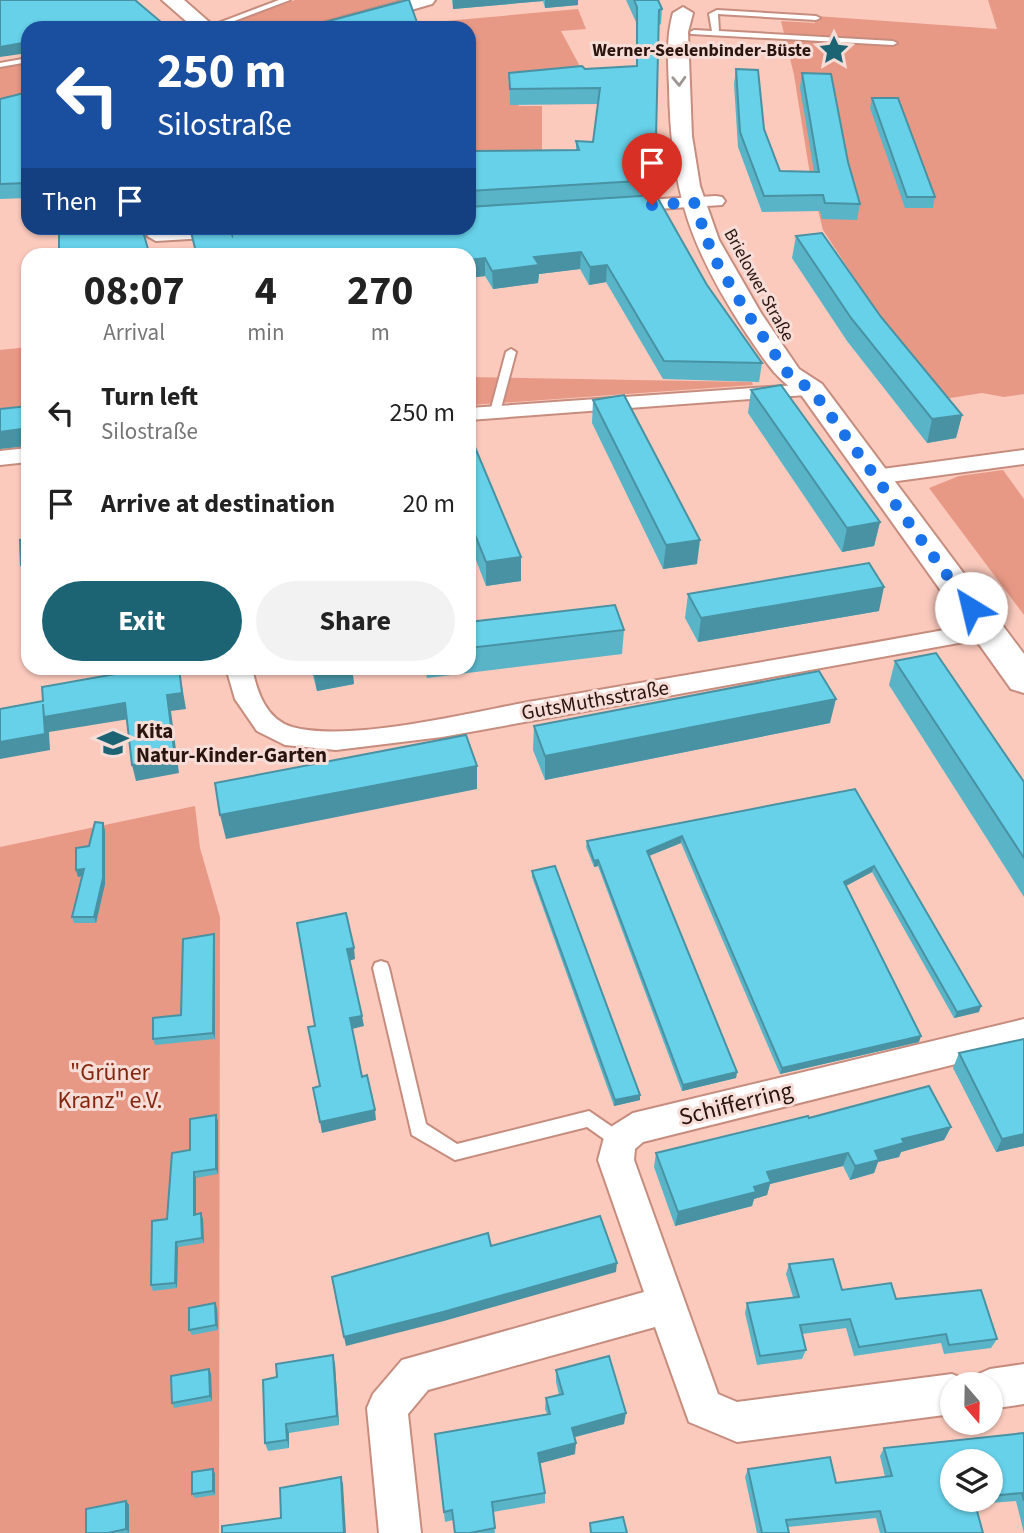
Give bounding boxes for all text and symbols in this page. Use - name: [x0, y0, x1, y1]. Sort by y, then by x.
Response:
- place icon: Werner-Seelenbinder-Büste: [817, 33, 851, 67]
- text: 250 m: [157, 37, 286, 107]
- place label: Werner-Seelenbinder-Büste: [592, 38, 811, 63]
- icon: left: [42, 49, 133, 140]
- one-way arrow: [671, 76, 687, 87]
- text: Silostraße: [157, 102, 292, 148]
- pin: [622, 133, 682, 205]
- icon: arrive: [633, 144, 671, 182]
- icon: arrive: [111, 182, 149, 220]
- text: Then: [42, 183, 97, 220]
- street label: Brielower Straße: [718, 224, 800, 346]
- text: 08:07: [83, 261, 185, 321]
- text: 4: [255, 261, 277, 321]
- text: 270: [347, 261, 414, 321]
- text: Arrival: [103, 316, 165, 349]
- text: min: [247, 316, 285, 349]
- text: m: [371, 316, 390, 349]
- text: Turn left: [101, 378, 198, 415]
- icon: left: [42, 394, 80, 432]
- text: 250 m: [389, 394, 455, 431]
- text: Silostraße: [101, 415, 198, 448]
- icon: arrive: [42, 485, 80, 523]
- text: Arrive at destination: [101, 485, 335, 522]
- text: 20 m: [402, 485, 455, 522]
- position arrow: [934, 571, 1008, 645]
- button: Exit: [42, 581, 242, 661]
- button: Share: [256, 581, 455, 661]
- street label: GutsMuthsstraße: [519, 672, 671, 728]
- place label: Kita Natur-Kinder-Garten: [136, 716, 327, 770]
- school or university icon: Kita Natur-Kinder-Garten: [96, 726, 130, 760]
- park label: "Grüner Kranz" e.V.: [57, 1055, 163, 1118]
- street label: Schifferring: [675, 1073, 797, 1135]
- north arrow: [940, 1372, 1003, 1435]
- map controls: [940, 1372, 1003, 1512]
- button: layers: [940, 1449, 1003, 1512]

